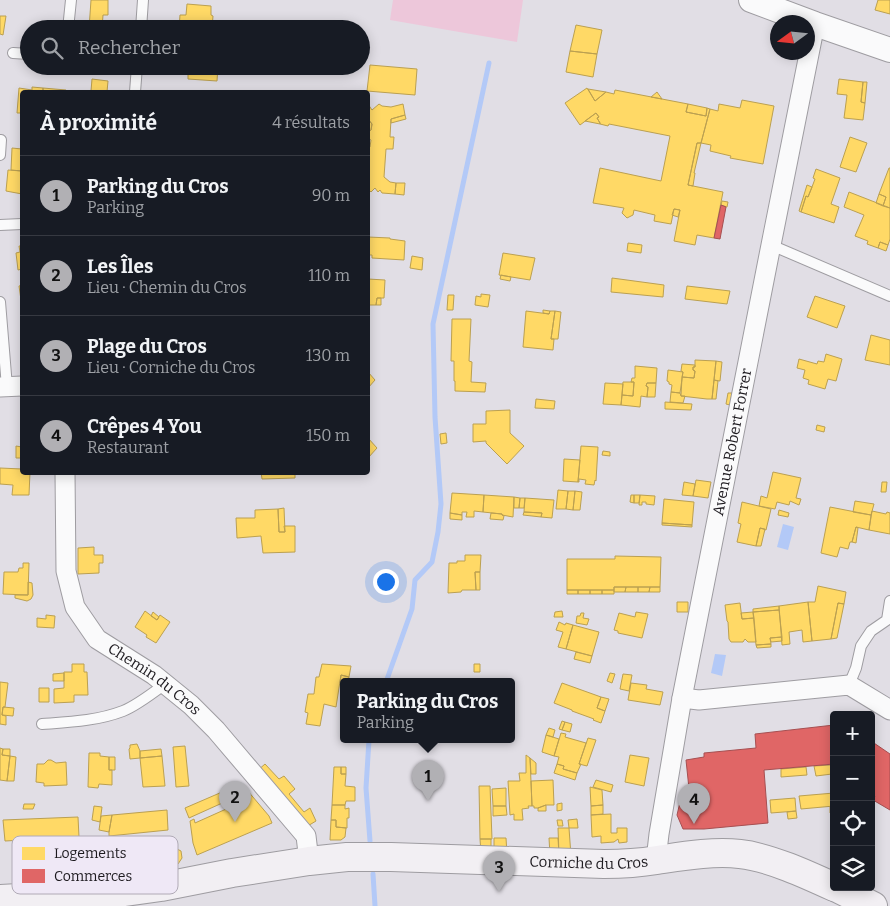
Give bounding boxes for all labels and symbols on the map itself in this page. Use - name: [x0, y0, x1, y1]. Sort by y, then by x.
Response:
- north arrow: [770, 15, 815, 60]
- street label: Avenue Robert Forrer: [709, 366, 756, 517]
- your location: [373, 569, 399, 595]
- street label: Chemin du Cros: [105, 639, 205, 719]
- pin: 1: [412, 760, 444, 801]
- pin: 2: [219, 781, 251, 822]
- pin: 4: [678, 783, 710, 824]
- legend: [12, 836, 178, 894]
- text: Logements: [54, 845, 126, 862]
- pin: 3: [483, 851, 515, 892]
- street label: Corniche du Cros: [529, 852, 649, 873]
- text: Commerces: [54, 868, 132, 885]

